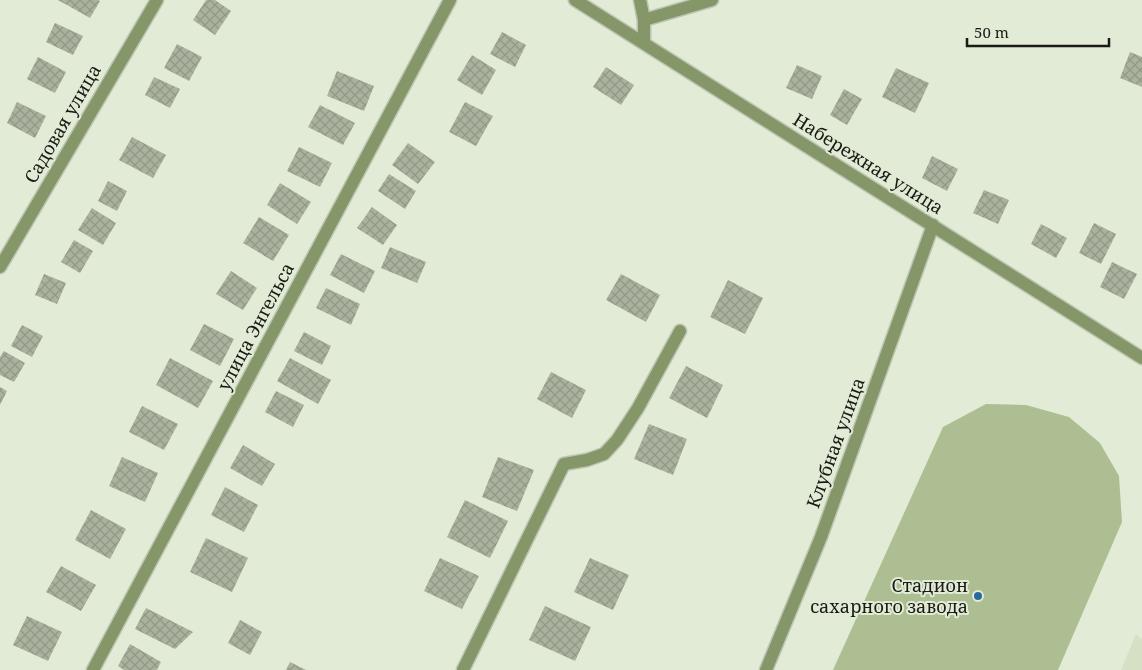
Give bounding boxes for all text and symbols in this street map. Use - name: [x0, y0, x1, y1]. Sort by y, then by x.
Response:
- scale bar: [967, 15, 1110, 47]
- text: 50 m: [974, 22, 1009, 42]
- street label: Садовая улица: [18, 60, 106, 187]
- street label: Набережная улица: [789, 107, 948, 219]
- street label: улица Энгельса: [211, 258, 299, 395]
- street label: Клубная улица: [800, 374, 870, 511]
- place label: Стадион сахарного завода: [810, 573, 968, 618]
- marker: Стадион сахарного завода: [972, 590, 984, 602]

